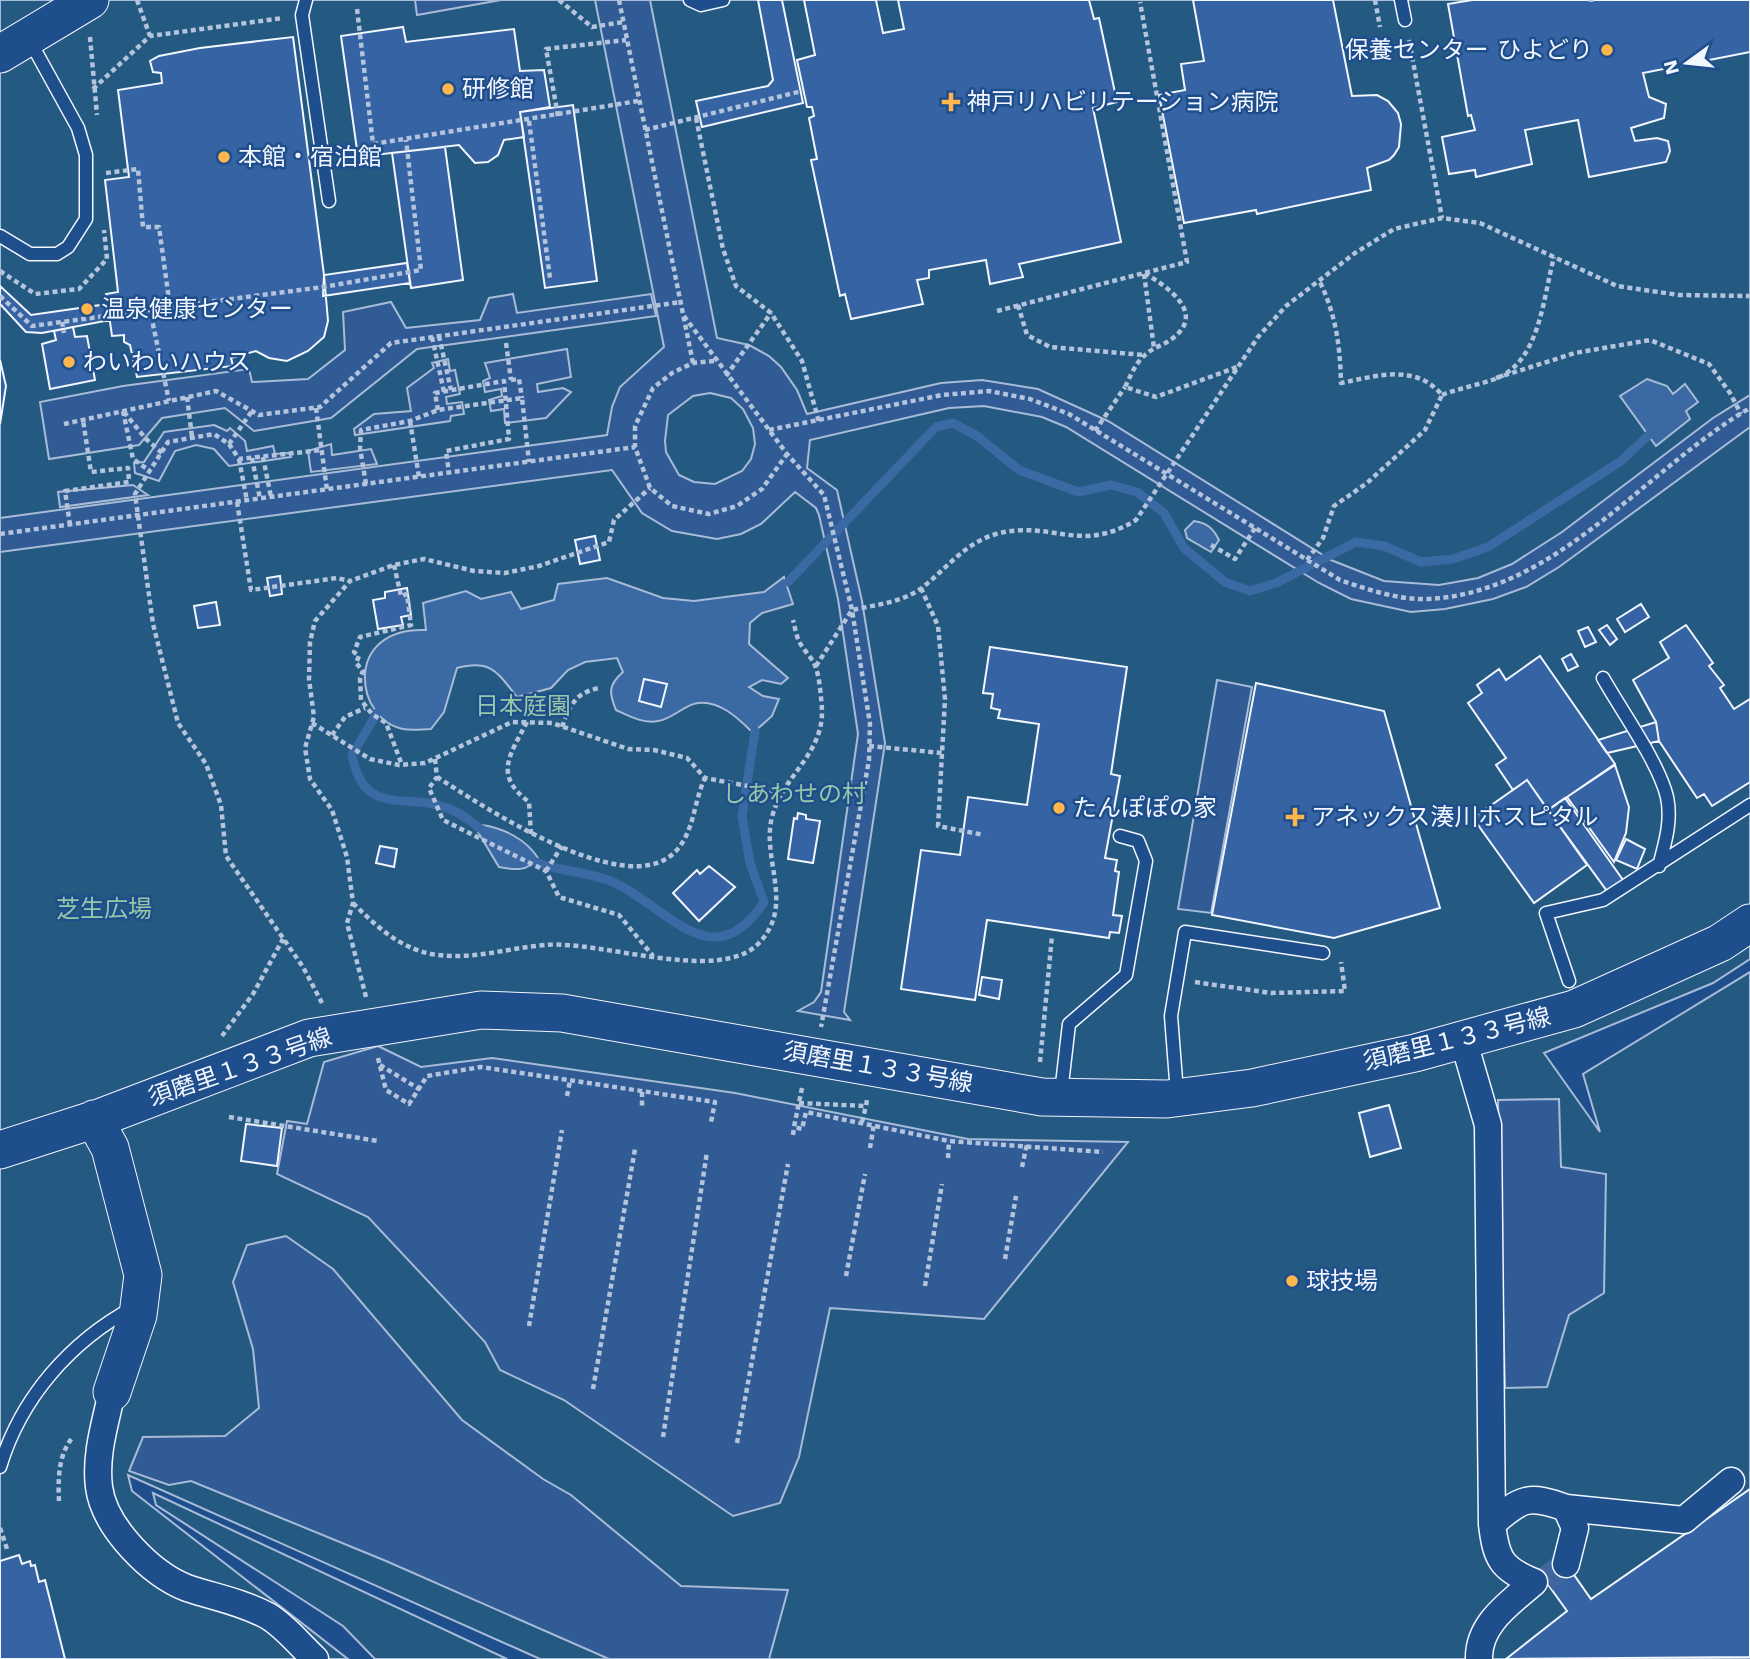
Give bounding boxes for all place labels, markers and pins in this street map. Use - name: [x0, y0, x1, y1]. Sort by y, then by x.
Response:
- place label: 保養センター ひよどり: [1345, 36, 1593, 64]
- marker: 保養センター ひよどり: [1599, 42, 1615, 58]
- place label: 研修館: [462, 75, 534, 103]
- marker: 研修館: [440, 81, 456, 97]
- place label: 神戸リハビリテーション病院: [967, 88, 1279, 116]
- marker: 神戸リハビリテーション病院: [941, 92, 961, 112]
- place label: 本館・宿泊館: [238, 143, 382, 171]
- marker: 本館・宿泊館: [216, 149, 232, 165]
- place label: 温泉健康センター: [101, 295, 293, 323]
- marker: 温泉健康センター: [79, 301, 95, 317]
- place label: わいわいハウス: [83, 348, 251, 376]
- marker: わいわいハウス: [61, 354, 77, 370]
- place label: たんぽぽの家: [1073, 794, 1217, 822]
- marker: たんぽぽの家: [1051, 800, 1067, 816]
- place label: アネックス湊川ホスピタル: [1311, 803, 1598, 831]
- marker: アネックス湊川ホスピタル: [1285, 807, 1305, 827]
- place label: 球技場: [1306, 1267, 1378, 1295]
- marker: 球技場: [1284, 1273, 1300, 1289]

